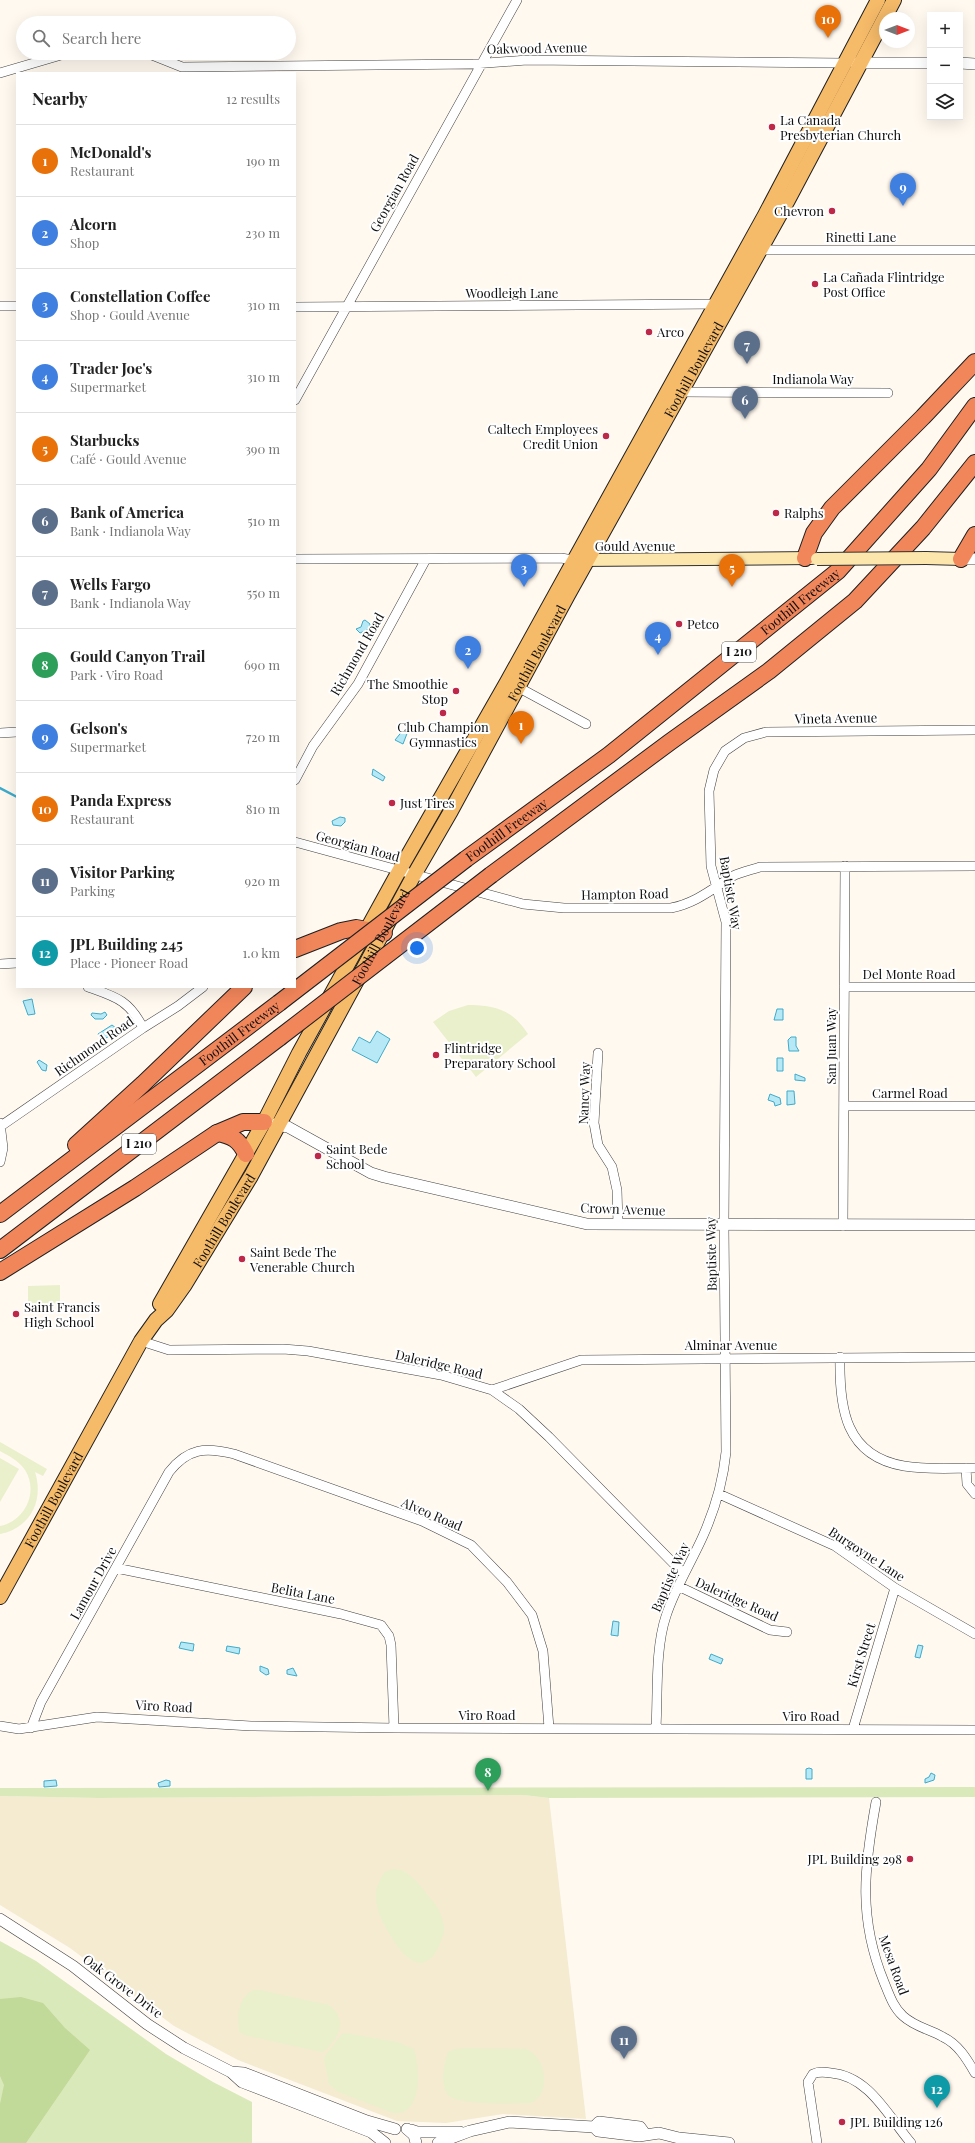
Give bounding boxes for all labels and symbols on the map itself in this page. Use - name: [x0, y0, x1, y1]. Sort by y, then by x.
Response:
- pin: 10: [815, 5, 841, 38]
- north arrow: [879, 12, 915, 48]
- street label: Oakwood Avenue: [487, 38, 588, 57]
- place label: La Canada Presbyterian Church: [780, 111, 902, 143]
- marker: La Canada Presbyterian Church: [767, 122, 777, 132]
- street label: Georgian Road: [365, 150, 422, 235]
- pin: 9: [890, 173, 916, 206]
- place label: Chevron: [774, 202, 824, 219]
- marker: Chevron: [827, 206, 837, 216]
- street label: Rinetti Lane: [826, 228, 897, 245]
- place label: La Cañada Flintridge Post Office: [823, 268, 945, 300]
- marker: La Cañada Flintridge Post Office: [810, 279, 820, 289]
- street label: Woodleigh Lane: [465, 284, 559, 301]
- street label: Foothill Boulevard: [660, 318, 727, 420]
- place label: Arco: [656, 323, 684, 340]
- marker: Arco: [644, 327, 654, 337]
- pin: 7: [734, 331, 760, 364]
- street label: Indianola Way: [772, 370, 854, 387]
- pin: 6: [732, 386, 758, 419]
- place label: Caltech Employees Credit Union: [487, 420, 598, 452]
- marker: Caltech Employees Credit Union: [601, 431, 611, 441]
- place label: Ralphs: [784, 504, 824, 521]
- marker: Ralphs: [771, 508, 781, 518]
- street label: Gould Avenue: [595, 537, 676, 554]
- pin: 3: [511, 554, 537, 587]
- pin: 5: [719, 554, 745, 587]
- street label: Foothill Freeway: [757, 564, 843, 638]
- street label: Foothill Boulevard: [503, 601, 569, 704]
- street label: Richmond Road: [326, 609, 387, 698]
- place label: Petco: [687, 615, 719, 632]
- marker: Petco: [674, 619, 684, 629]
- pin: 4: [645, 622, 671, 655]
- pin: 2: [455, 636, 481, 669]
- road number: I 210: [722, 642, 756, 662]
- place label: The Smoothie Stop: [367, 675, 448, 707]
- marker: The Smoothie Stop: [451, 686, 461, 696]
- marker: Club Champion Gymnastics: [438, 708, 448, 718]
- street label: Vineta Avenue: [794, 708, 878, 727]
- pin: 1: [508, 711, 534, 744]
- place label: Club Champion Gymnastics: [397, 718, 489, 750]
- place label: Just Tires: [399, 794, 455, 811]
- street label: Foothill Freeway: [462, 794, 551, 865]
- marker: Just Tires: [387, 798, 397, 808]
- street label: Georgian Road: [314, 826, 402, 865]
- street label: Baptiste Way: [717, 855, 746, 931]
- street label: Hampton Road: [581, 884, 669, 903]
- street label: Foothill Boulevard: [347, 885, 413, 988]
- your location: [407, 938, 427, 958]
- street label: Del Monte Road: [863, 965, 956, 982]
- street label: Foothill Freeway: [195, 996, 283, 1069]
- street label: San Juan Way: [822, 1007, 839, 1085]
- street label: Richmond Road: [51, 1012, 137, 1079]
- place label: Flintridge Preparatory School: [444, 1039, 556, 1071]
- marker: Flintridge Preparatory School: [431, 1050, 441, 1060]
- street label: Nancy Way: [574, 1061, 593, 1125]
- street label: Carmel Road: [872, 1084, 948, 1101]
- road number: I 210: [122, 1134, 156, 1154]
- place label: Saint Bede School: [326, 1140, 388, 1172]
- marker: Saint Bede School: [313, 1151, 323, 1161]
- street label: Foothill Boulevard: [188, 1170, 259, 1270]
- street label: Crown Avenue: [580, 1199, 666, 1218]
- street label: Baptiste Way: [701, 1216, 720, 1291]
- place label: Saint Bede The Venerable Church: [249, 1243, 355, 1275]
- marker: Saint Bede The Venerable Church: [237, 1254, 247, 1264]
- place label: Saint Francis High School: [24, 1298, 100, 1330]
- marker: Saint Francis High School: [11, 1309, 21, 1319]
- street label: Alminar Avenue: [684, 1336, 778, 1353]
- street label: Daleridge Road: [394, 1345, 485, 1382]
- street label: Foothill Boulevard: [20, 1448, 87, 1550]
- street label: Alveo Road: [398, 1493, 466, 1534]
- street label: Burgoyne Lane: [826, 1523, 909, 1585]
- street label: Baptiste Way: [647, 1539, 693, 1614]
- street label: Lamour Drive: [66, 1543, 120, 1622]
- street label: Daleridge Road: [693, 1573, 782, 1625]
- street label: Belita Lane: [270, 1578, 337, 1607]
- street label: Kirst Street: [843, 1620, 878, 1689]
- street label: Viro Road: [134, 1695, 193, 1716]
- street label: Viro Road: [457, 1706, 516, 1723]
- street label: Viro Road: [781, 1707, 840, 1724]
- pin: 8: [475, 1758, 501, 1791]
- place label: JPL Building 298: [807, 1850, 902, 1867]
- marker: JPL Building 298: [905, 1854, 915, 1864]
- street label: Mesa Road: [876, 1933, 913, 1998]
- street label: Oak Grove Drive: [80, 1950, 167, 2021]
- pin: 11: [611, 2026, 637, 2059]
- pin: 12: [924, 2075, 950, 2108]
- place label: JPL Building 126: [849, 2113, 943, 2130]
- marker: JPL Building 126: [837, 2117, 847, 2127]

